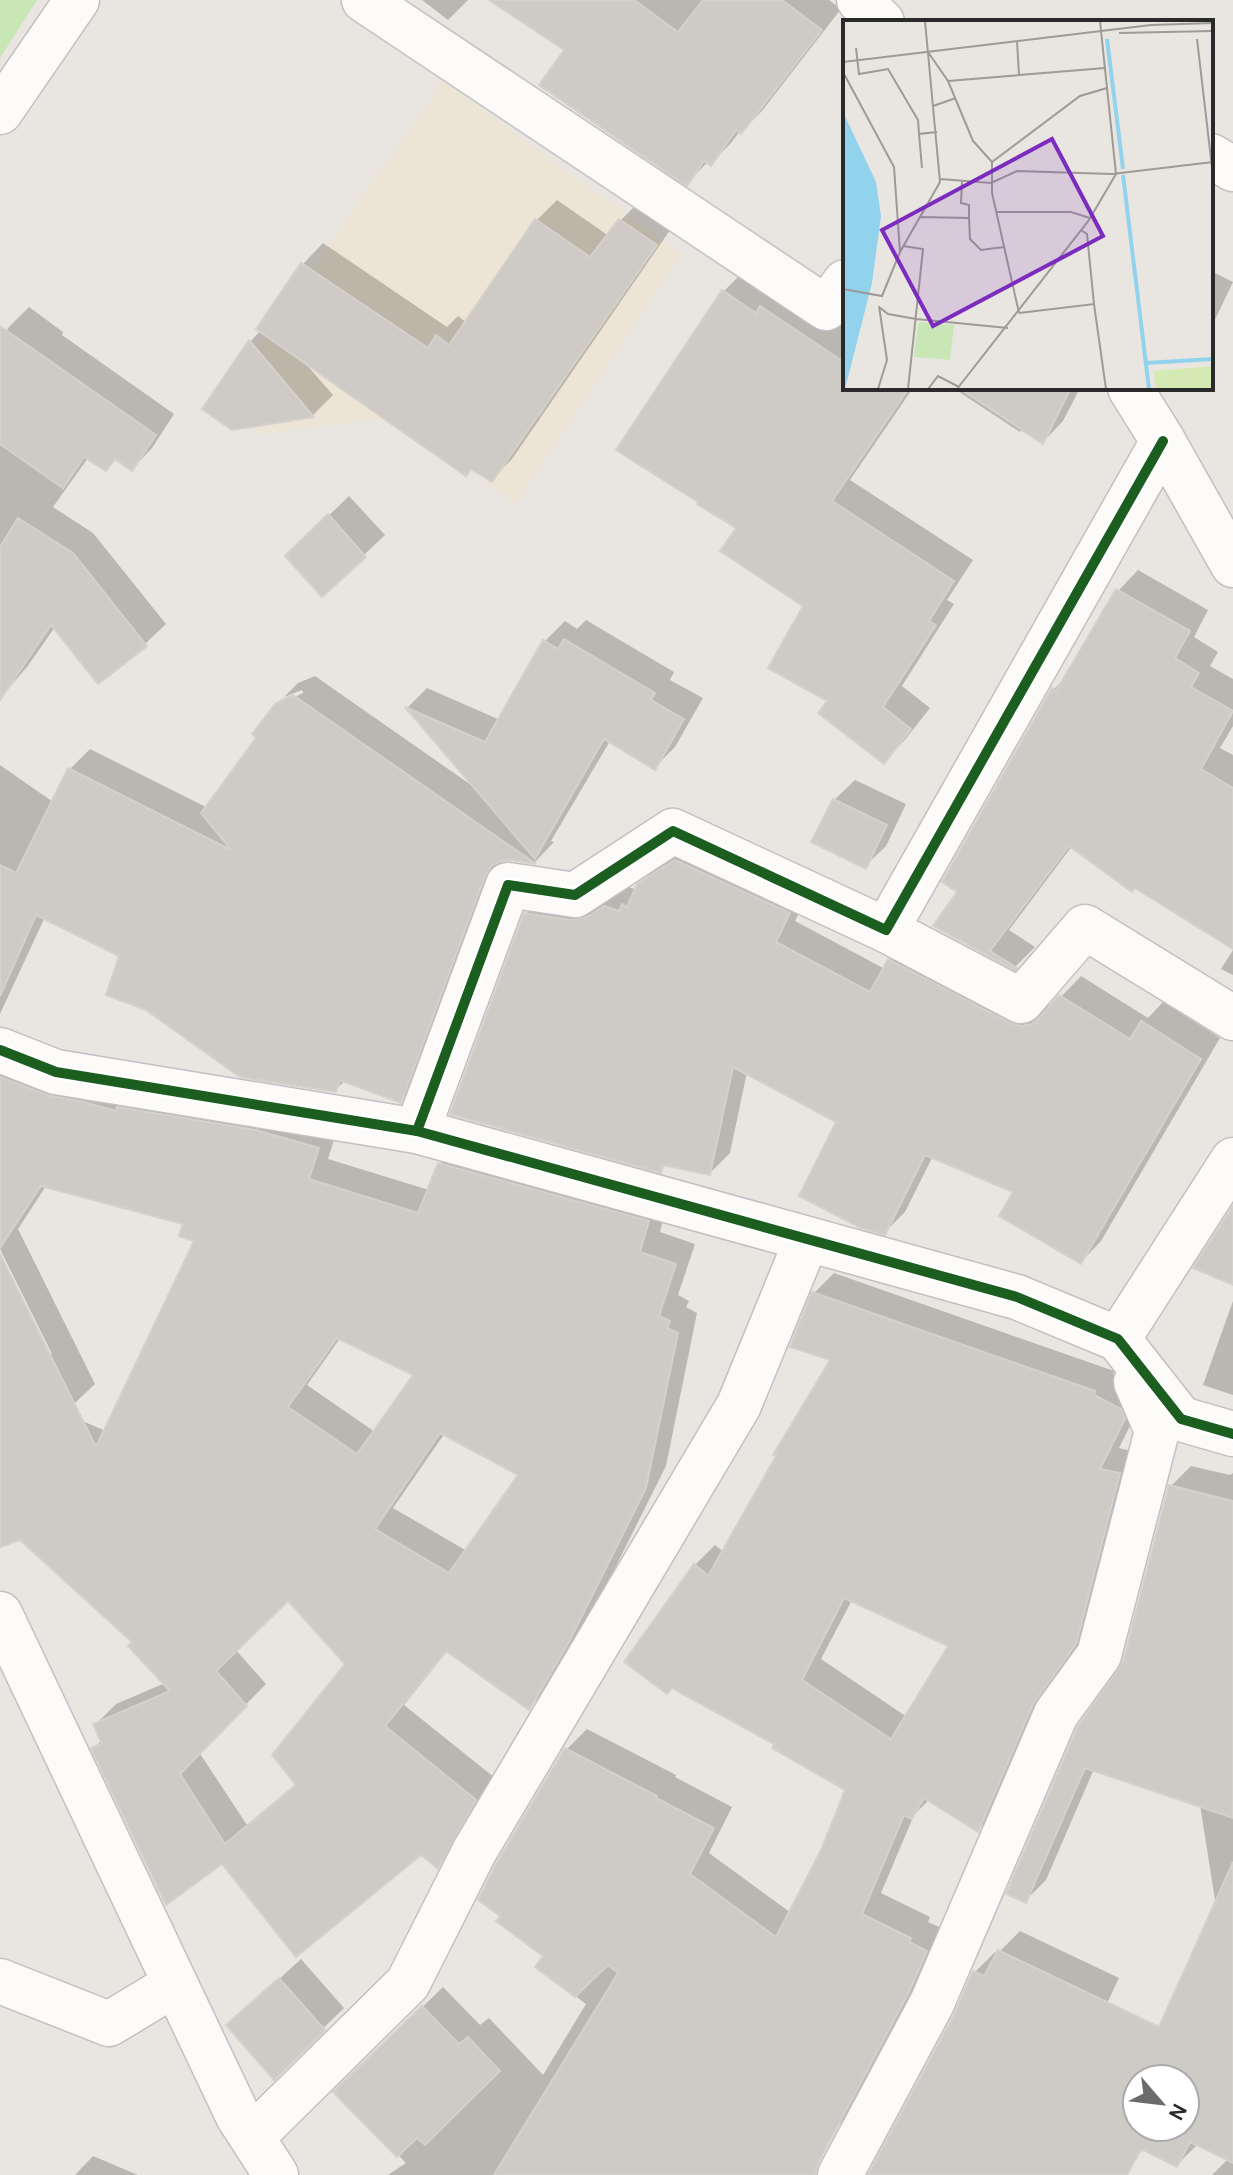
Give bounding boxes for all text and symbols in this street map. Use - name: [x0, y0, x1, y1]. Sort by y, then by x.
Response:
- inset map: [843, 20, 1213, 390]
- north arrow: [1121, 2063, 1201, 2143]
- text: N: [1163, 2099, 1193, 2125]

